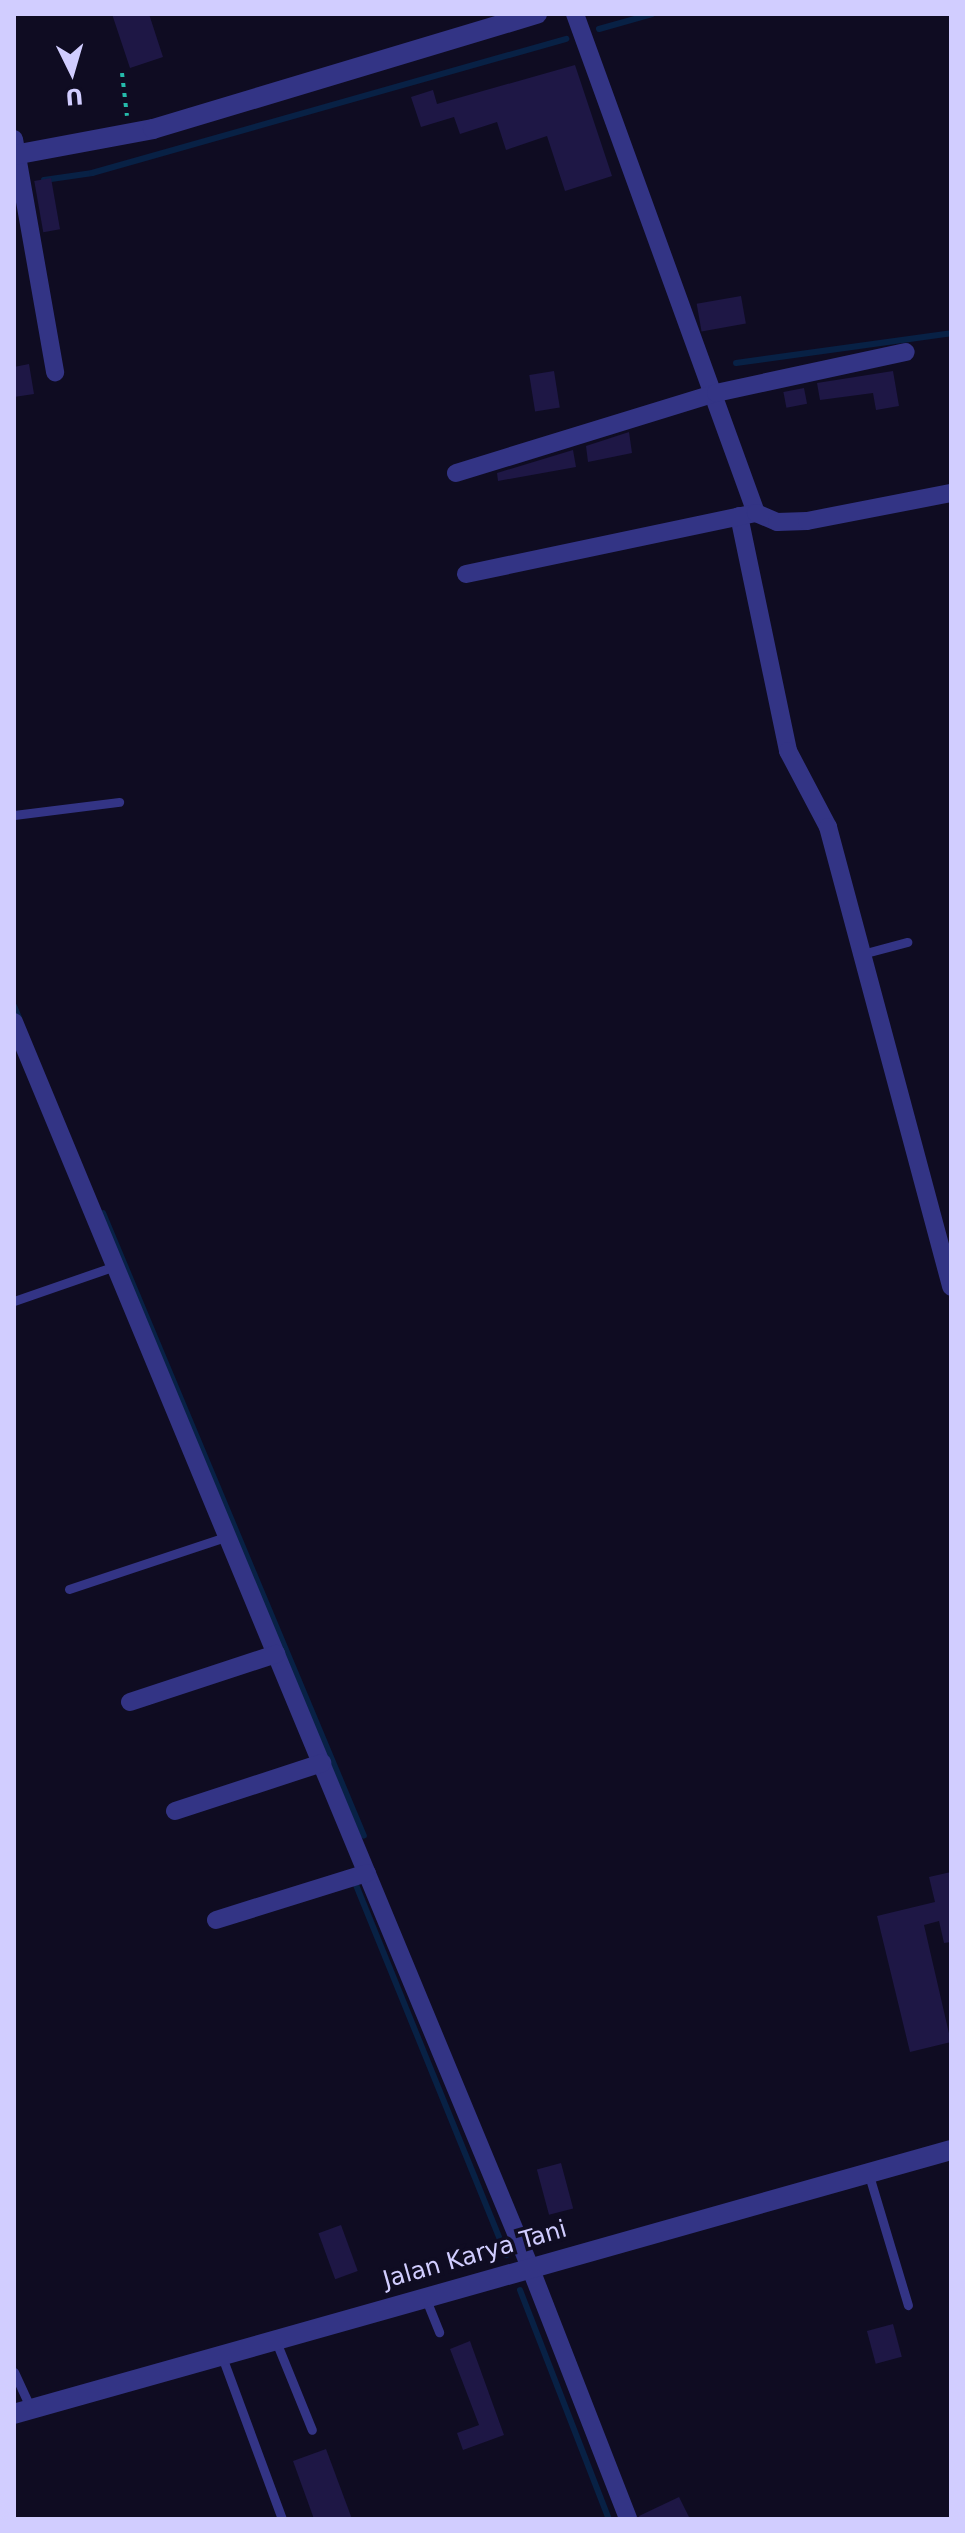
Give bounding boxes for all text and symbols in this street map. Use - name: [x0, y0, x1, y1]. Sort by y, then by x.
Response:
- north arrow: [32, 32, 112, 112]
- text: U: [64, 83, 84, 110]
- street label: Jalan Karya Tani: [380, 2215, 570, 2295]

